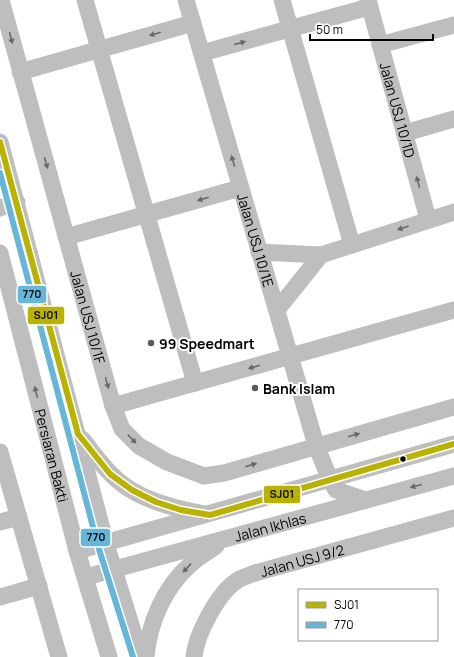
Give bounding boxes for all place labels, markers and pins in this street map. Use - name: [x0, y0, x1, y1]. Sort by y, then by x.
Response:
- place label: 99 Speedmart: [159, 334, 255, 353]
- marker: 99 Speedmart: [146, 338, 156, 348]
- place label: Bank Islam: [263, 379, 335, 398]
- marker: Bank Islam: [250, 383, 260, 393]
- unlabelled marker: [398, 454, 408, 464]

